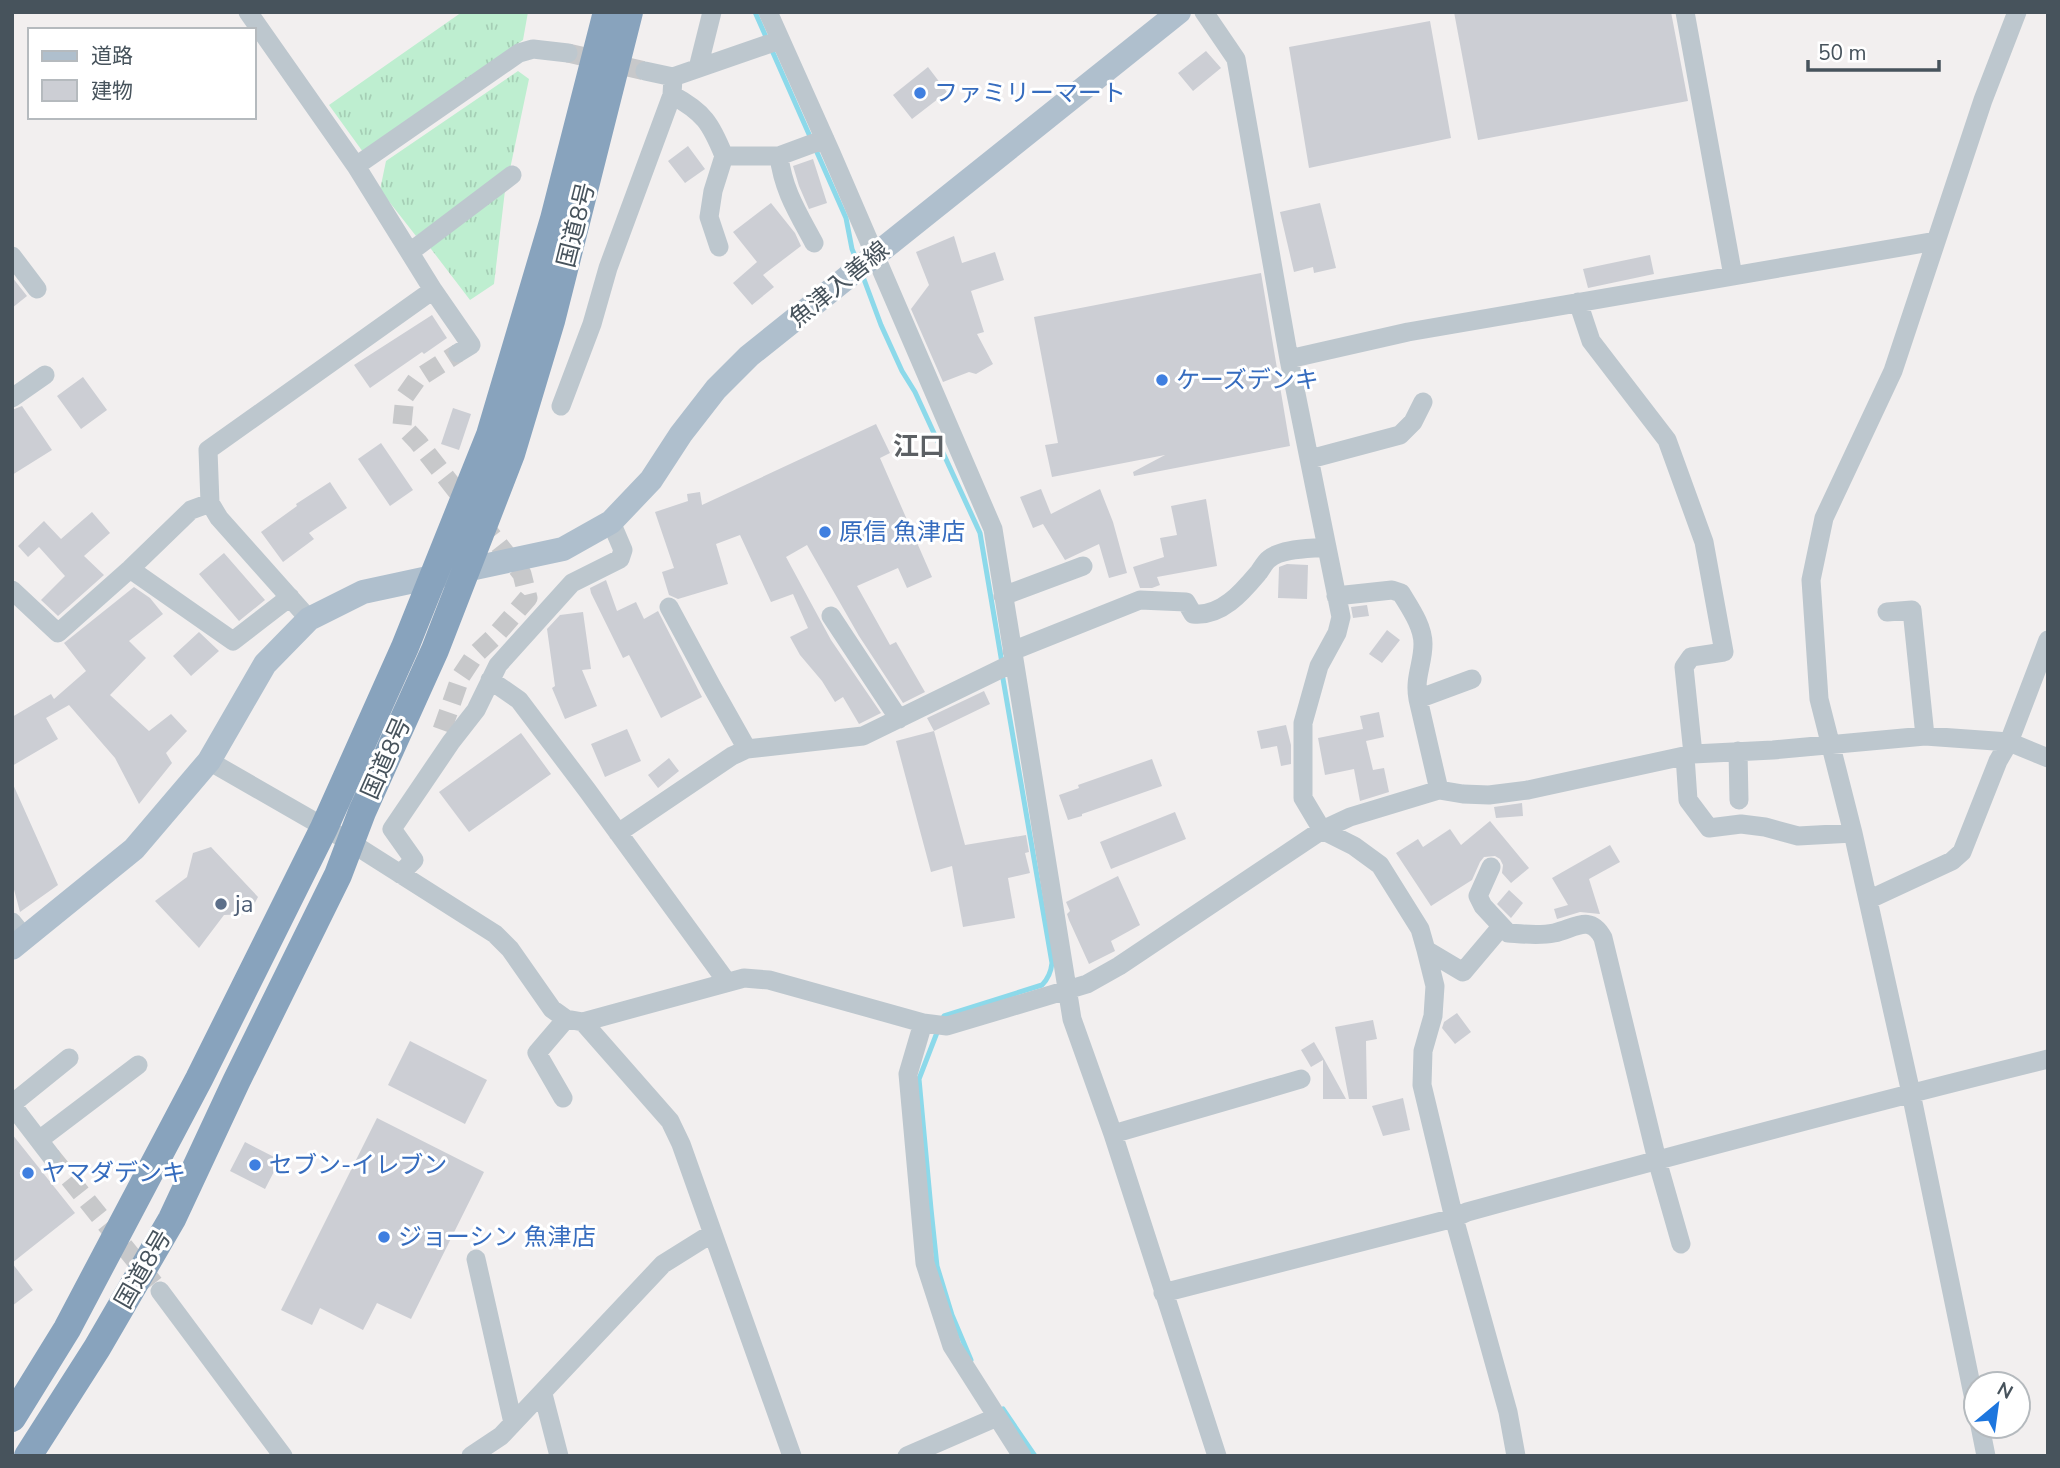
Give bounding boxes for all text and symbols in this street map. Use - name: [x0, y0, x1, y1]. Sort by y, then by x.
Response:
- legend: [28, 28, 256, 119]
- scale bar: [1808, 28, 1939, 72]
- text: 50 m: [1818, 39, 1867, 67]
- text: 道路: [91, 42, 133, 70]
- text: 建物: [91, 77, 133, 105]
- place label: ファミリーマート: [934, 77, 1126, 109]
- marker: ファミリーマート: [912, 85, 928, 101]
- street label: 国道8号: [550, 179, 602, 271]
- street label: 魚津入善線: [782, 234, 896, 334]
- place label: ケーズデンキ: [1176, 364, 1319, 396]
- marker: ケーズデンキ: [1154, 372, 1170, 388]
- district label: 江口: [893, 429, 945, 464]
- place label: 原信 魚津店: [839, 516, 965, 548]
- marker: 原信 魚津店: [817, 524, 833, 540]
- street label: 国道8号: [354, 712, 418, 804]
- place label: ja: [233, 888, 253, 920]
- marker: ja: [213, 896, 229, 912]
- place label: セブン-イレブン: [269, 1149, 447, 1181]
- place label: ヤマダデンキ: [42, 1157, 186, 1189]
- marker: セブン-イレブン: [247, 1157, 263, 1173]
- marker: ヤマダデンキ: [20, 1165, 36, 1181]
- place label: ジョーシン 魚津店: [398, 1221, 596, 1253]
- street label: 国道8号: [108, 1224, 178, 1314]
- marker: ジョーシン 魚津店: [376, 1229, 392, 1245]
- north arrow: [1962, 1370, 2032, 1440]
- text: N: [1992, 1376, 2017, 1406]

